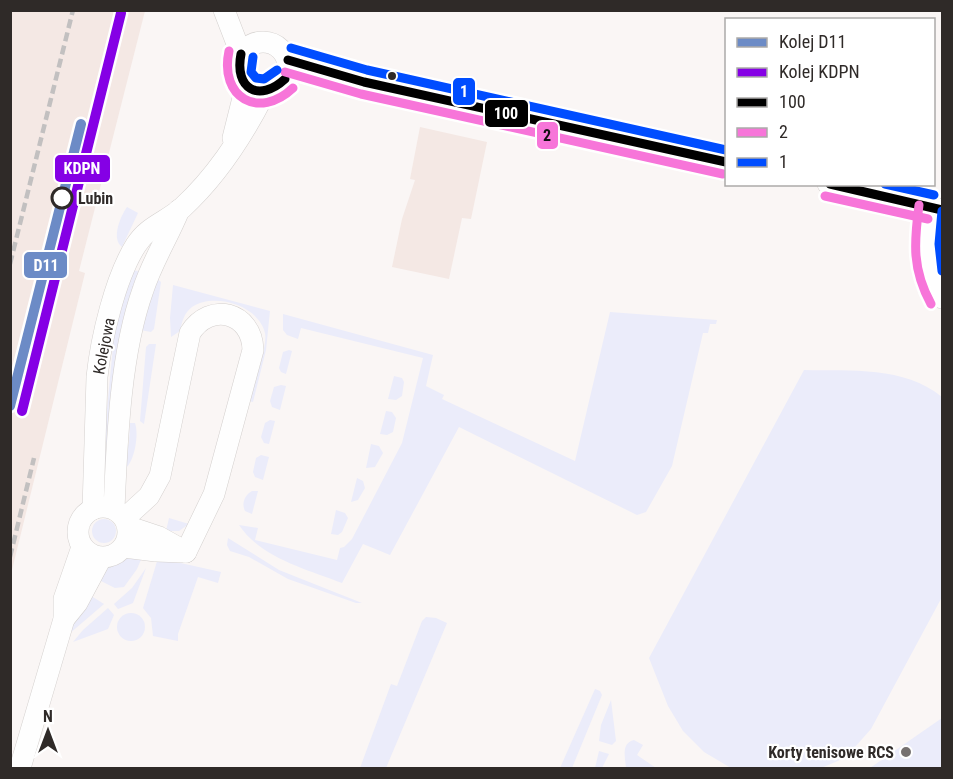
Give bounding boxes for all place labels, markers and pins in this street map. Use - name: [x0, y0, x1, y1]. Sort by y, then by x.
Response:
- unlabelled marker: [386, 70, 398, 82]
- marker: Lubin: [51, 187, 73, 209]
- place label: Lubin: [78, 189, 113, 208]
- place label: Korty tenisowe RCS: [768, 743, 894, 762]
- marker: Korty tenisowe RCS: [899, 745, 913, 759]

